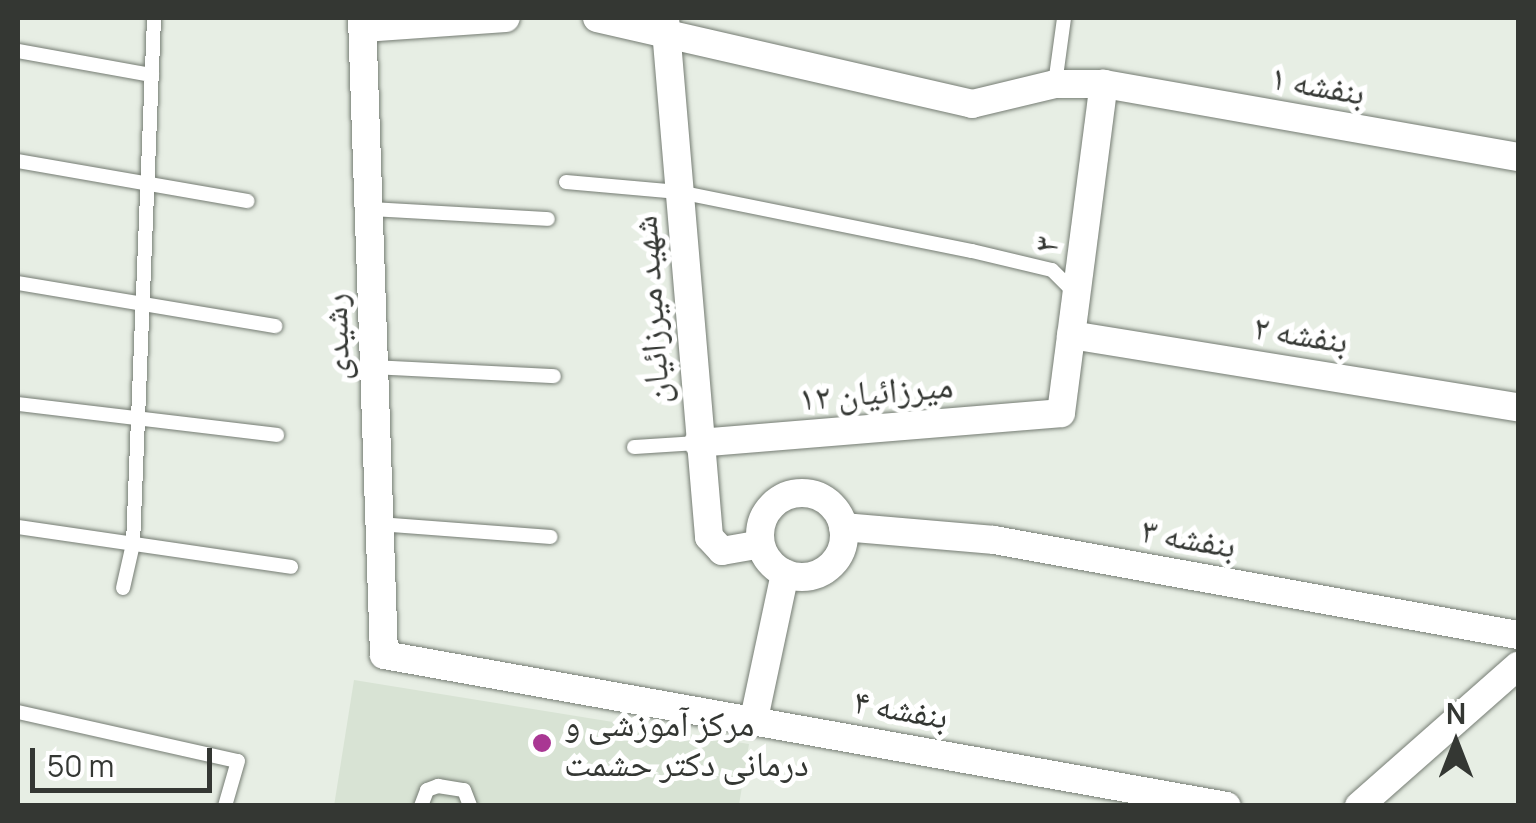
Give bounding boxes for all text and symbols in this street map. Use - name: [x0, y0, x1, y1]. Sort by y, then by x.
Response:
- street label: بنفشه ۱: [1268, 55, 1368, 113]
- street label: شهید میرزائیان: [622, 214, 678, 406]
- street label: ۳: [1023, 233, 1067, 255]
- street label: رشیدی: [312, 293, 358, 381]
- street label: بنفشه ۲: [1251, 305, 1351, 361]
- street label: میرزائیان ۱۲: [797, 363, 955, 419]
- street label: بنفشه ۳: [1139, 508, 1239, 566]
- street label: بنفشه ۴: [851, 679, 951, 737]
- north arrow: [1406, 693, 1506, 793]
- text: N: [1446, 694, 1466, 732]
- place label: مرکز آموزشی و ‌درمانی دکتر حشمت: [564, 702, 809, 784]
- scale bar: [35, 728, 218, 790]
- marker: مرکز آموزشی و ‌درمانی دکتر حشمت: [529, 730, 555, 756]
- text: 50 m: [47, 745, 114, 786]

